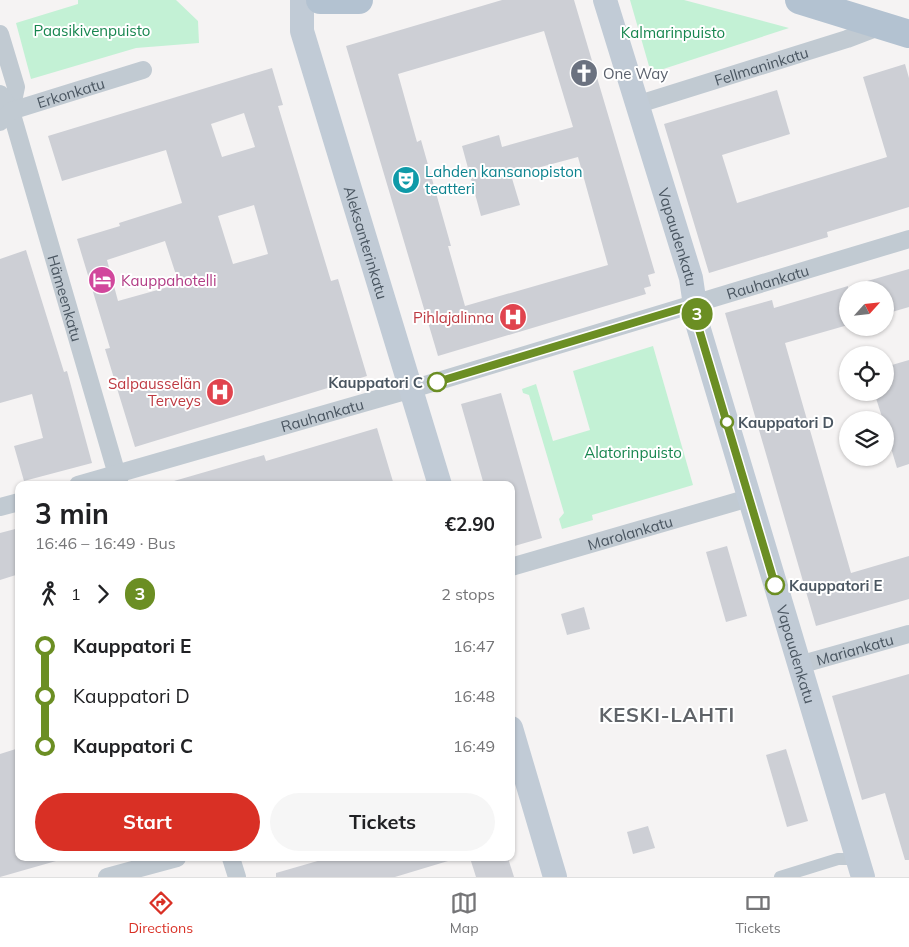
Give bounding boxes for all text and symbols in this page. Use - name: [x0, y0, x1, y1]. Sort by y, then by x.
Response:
- park label: Paasikivenpuisto: [34, 21, 150, 40]
- park label: Kalmarinpuisto: [621, 23, 725, 42]
- street label: Fellmaninkatu: [712, 42, 811, 89]
- church icon: One Way: [569, 58, 599, 88]
- place label: One Way: [603, 64, 668, 83]
- street label: Erkonkatu: [34, 73, 107, 112]
- place label: Lahden kansanopiston teatteri: [425, 162, 583, 198]
- theatre icon: Lahden kansanopiston teatteri: [391, 165, 421, 195]
- street label: Aleksanterinkatu: [340, 184, 392, 301]
- street label: Vapaudenkatu: [654, 185, 702, 287]
- street label: Hämeenkatu: [44, 252, 87, 344]
- street label: Rauhankatu: [724, 260, 811, 303]
- hotel icon: Kauppahotelli: [87, 265, 117, 295]
- place label: Kauppahotelli: [121, 271, 217, 290]
- north arrow: [839, 281, 894, 336]
- map controls: [839, 281, 894, 466]
- line badge: 3: [681, 298, 713, 330]
- hospital icon: Pihlajalinna: [498, 302, 528, 332]
- text: 3: [692, 302, 702, 325]
- place label: Pihlajalinna: [413, 308, 494, 327]
- button: locate: [839, 346, 894, 401]
- marker: Kauppatori C: [427, 372, 447, 392]
- place label: Kauppatori C: [328, 373, 423, 392]
- place label: Salpausselän Terveys: [108, 374, 201, 410]
- hospital icon: Salpausselän Terveys: [205, 377, 235, 407]
- street label: Rauhankatu: [279, 394, 366, 436]
- button: layers: [839, 411, 894, 466]
- place label: Kauppatori D: [738, 413, 834, 432]
- marker: Kauppatori D: [720, 415, 734, 429]
- park label: Alatorinpuisto: [584, 443, 682, 462]
- text: 3 min: [35, 496, 109, 531]
- street label: Marolankatu: [585, 511, 675, 554]
- text: €2.90: [445, 512, 495, 536]
- text: 16:46 – 16:49 · Bus: [35, 533, 176, 553]
- marker: Kauppatori E: [765, 575, 785, 595]
- place label: Kauppatori E: [789, 576, 883, 595]
- icon: walk: [35, 580, 63, 608]
- icon: forward: [89, 580, 117, 608]
- text: 3: [135, 582, 145, 605]
- text: 1: [71, 584, 81, 604]
- text: 2 stops: [441, 584, 495, 604]
- street label: Vapaudenkatu: [773, 603, 820, 706]
- street label: Mariankatu: [814, 629, 896, 669]
- text: Kauppatori E: [73, 634, 191, 658]
- text: 16:47: [453, 636, 495, 656]
- text: Kauppatori D: [73, 684, 190, 708]
- text: 16:48: [453, 686, 495, 706]
- district label: KESKI-LAHTI: [599, 702, 735, 727]
- text: Kauppatori C: [73, 734, 193, 758]
- text: 16:49: [453, 736, 495, 756]
- button: Start: [35, 793, 260, 851]
- button: Tickets: [270, 793, 495, 851]
- tab: Directions: [128, 889, 193, 937]
- tab: Map: [450, 889, 479, 937]
- tab: Tickets: [735, 889, 781, 937]

